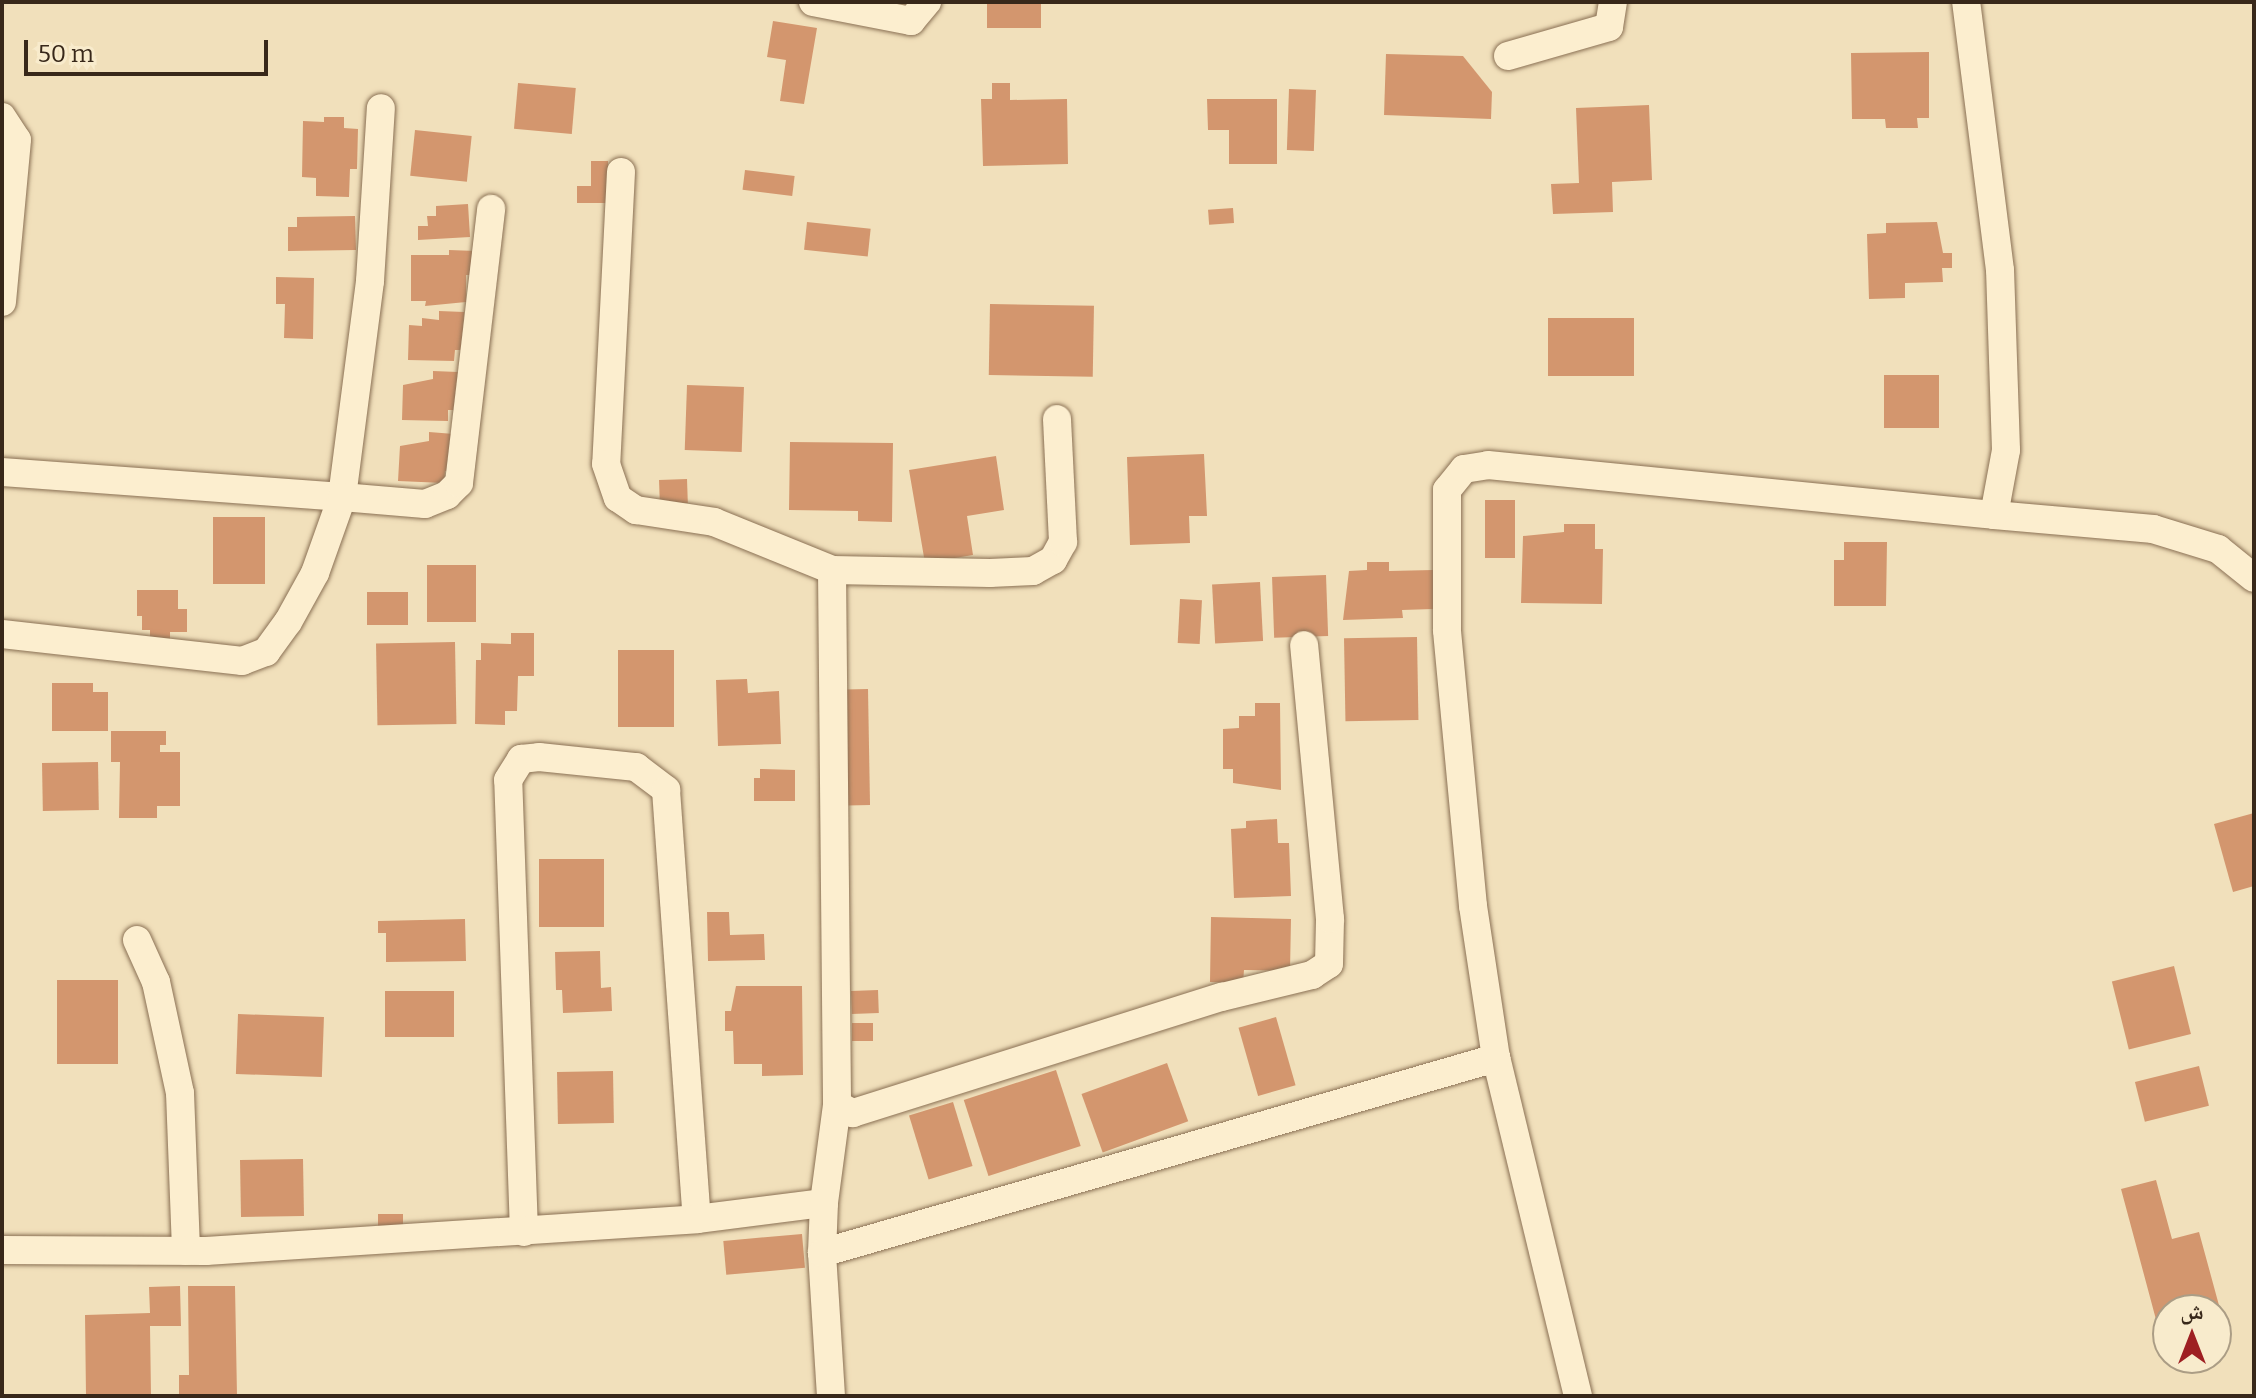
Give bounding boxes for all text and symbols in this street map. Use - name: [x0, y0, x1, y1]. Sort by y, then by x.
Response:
- scale bar: [28, 24, 272, 74]
- text: 50 m: [38, 40, 94, 68]
- north arrow: [2152, 1294, 2232, 1374]
- text: ش: [2180, 1298, 2204, 1325]

